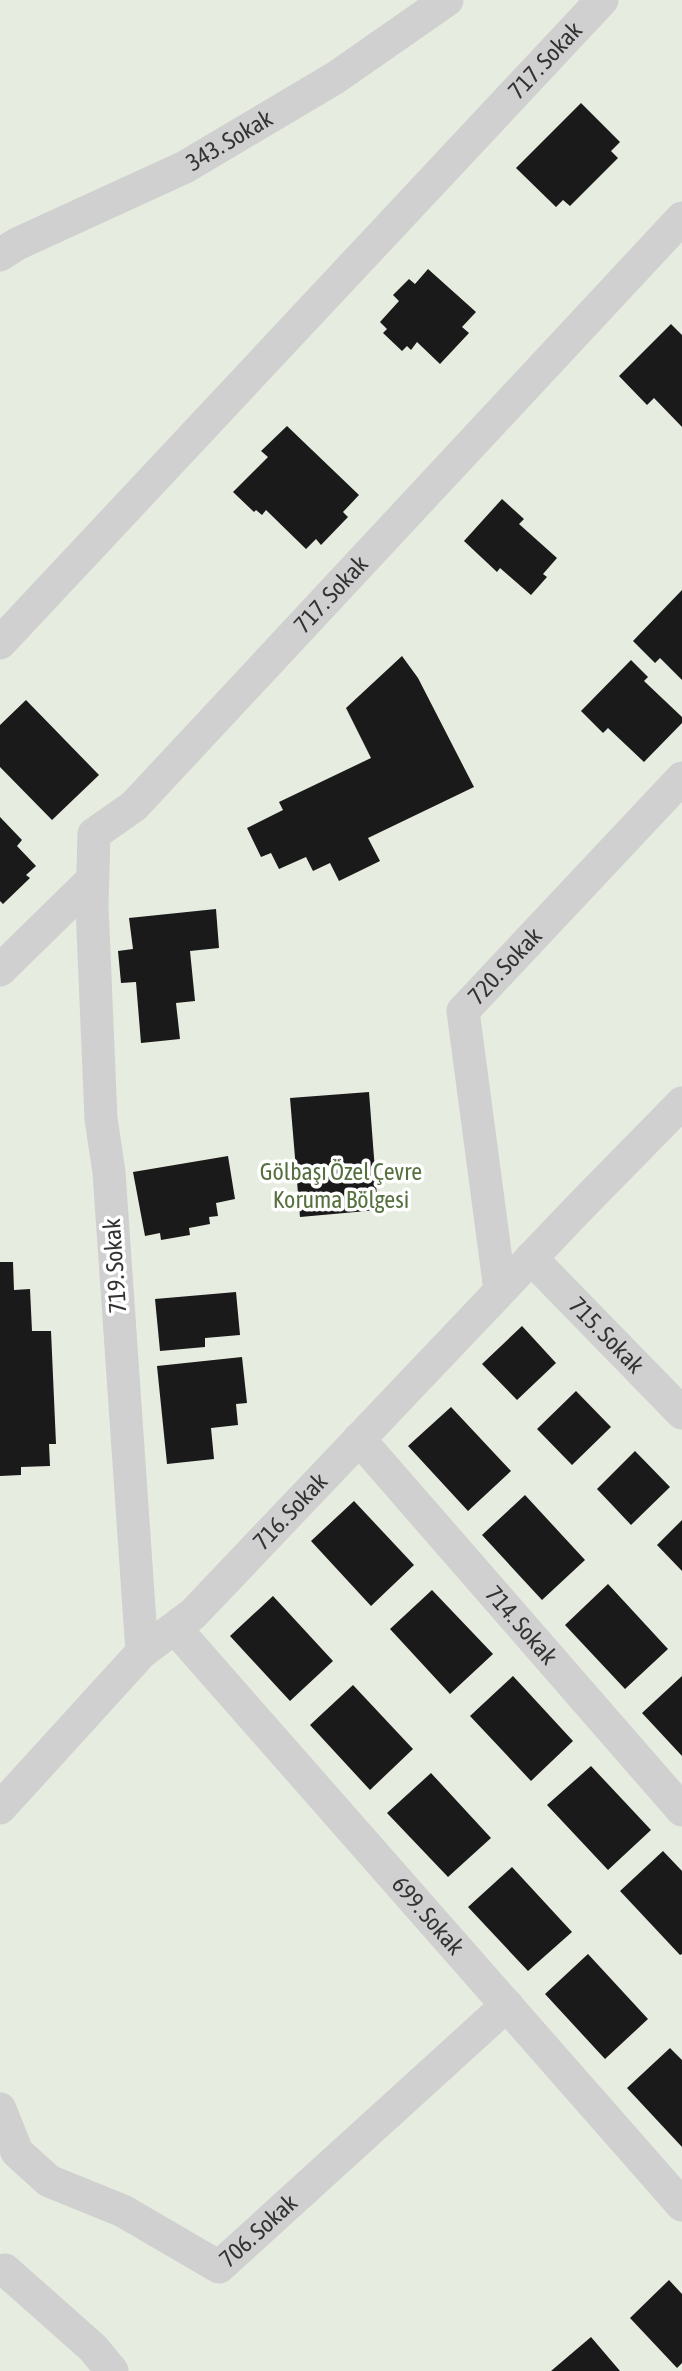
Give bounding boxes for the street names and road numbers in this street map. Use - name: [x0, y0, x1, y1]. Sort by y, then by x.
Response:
- street label: 717. Sokak: [503, 16, 588, 104]
- street label: 343. Sokak: [182, 104, 278, 176]
- street label: 717. Sokak: [289, 550, 373, 638]
- street label: 720. Sokak: [462, 922, 547, 1010]
- street label: 719. Sokak: [98, 1217, 131, 1314]
- street label: 715. Sokak: [564, 1292, 650, 1379]
- street label: 716. Sokak: [248, 1467, 333, 1555]
- street label: 714. Sokak: [480, 1580, 563, 1670]
- street label: 699. Sokak: [387, 1871, 470, 1960]
- street label: 706. Sokak: [214, 2188, 303, 2273]

